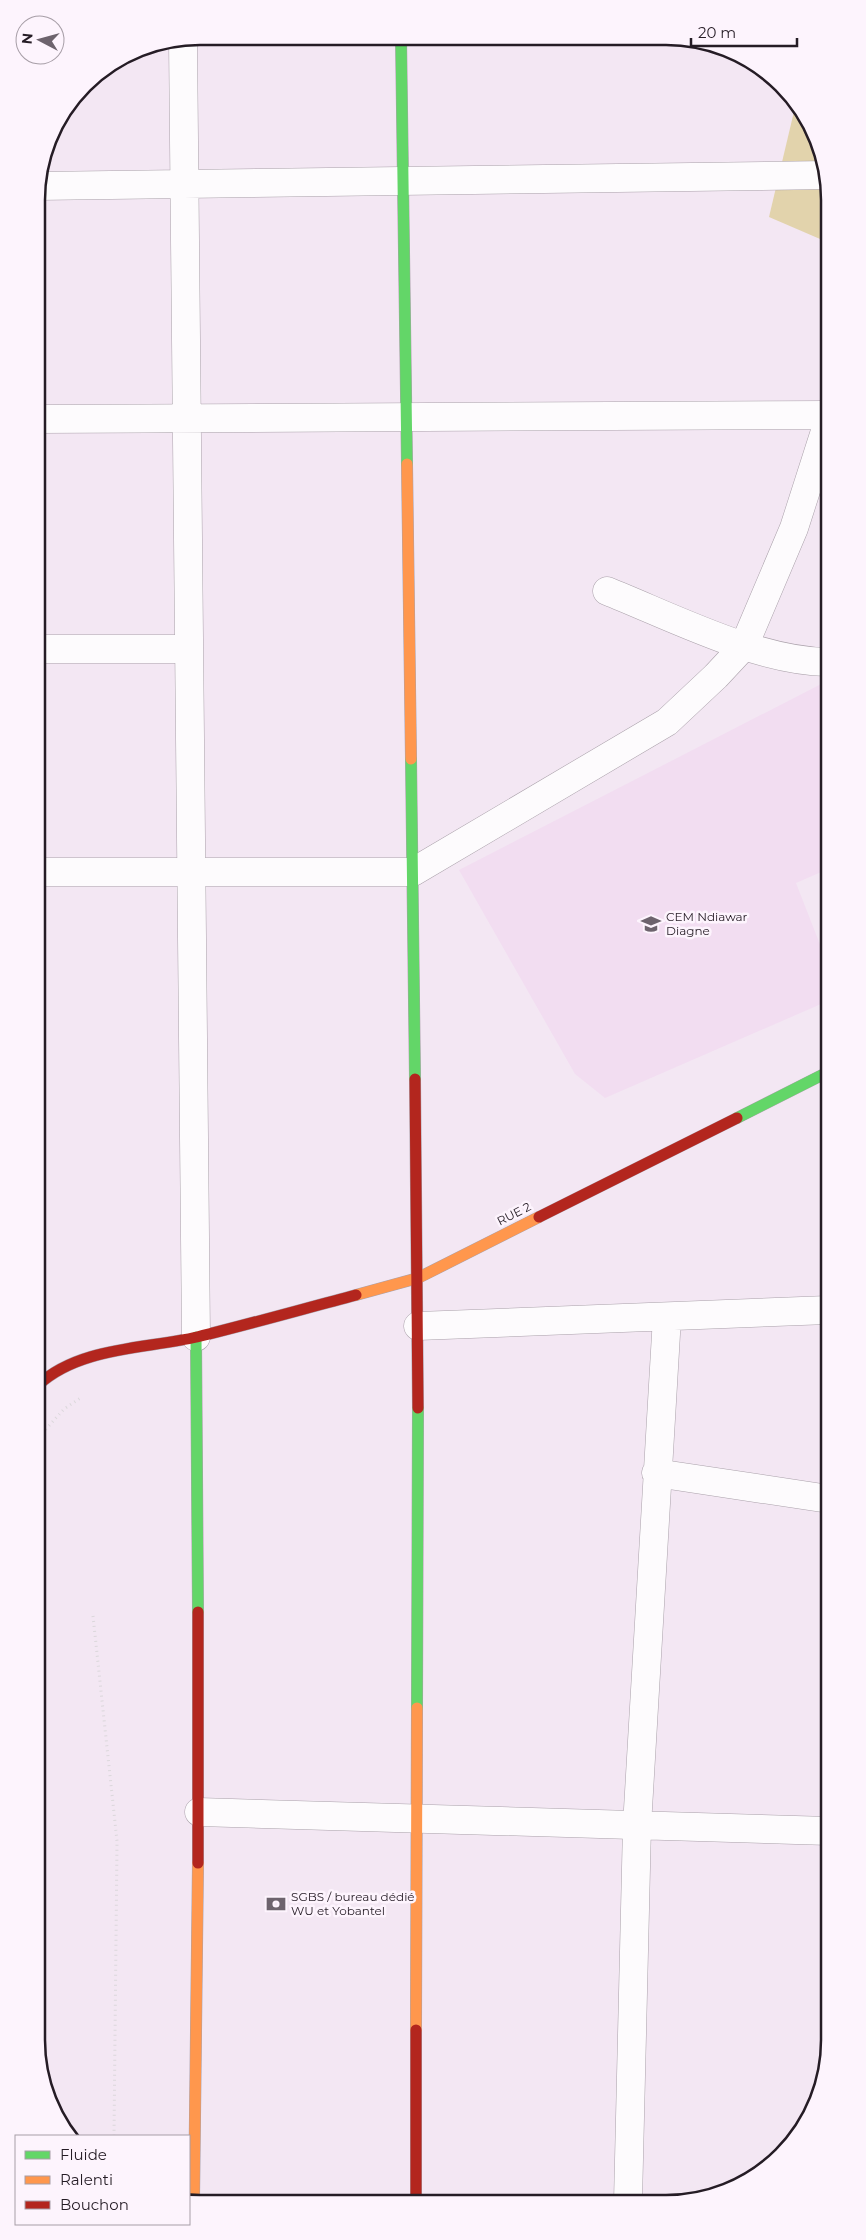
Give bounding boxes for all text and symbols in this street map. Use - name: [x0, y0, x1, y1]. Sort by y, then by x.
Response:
- north arrow: [15, 15, 65, 65]
- scale bar: [691, 15, 797, 47]
- text: 20 m: [698, 23, 736, 42]
- text: N: [18, 32, 37, 45]
- place label: CEM Ndiawar Diagne: [666, 909, 748, 938]
- school or university icon: CEM Ndiawar Diagne: [640, 913, 662, 935]
- street label: RUE 2: [494, 1199, 533, 1228]
- place label: SGBS / bureau dédié WU et Yobantel: [291, 1889, 415, 1918]
- bank icon: SGBS / bureau dédié WU et Yobantel: [265, 1893, 287, 1915]
- legend: [15, 2135, 190, 2225]
- text: Fluide: [60, 2145, 107, 2164]
- text: Ralenti: [60, 2170, 113, 2189]
- text: Bouchon: [60, 2195, 129, 2214]

